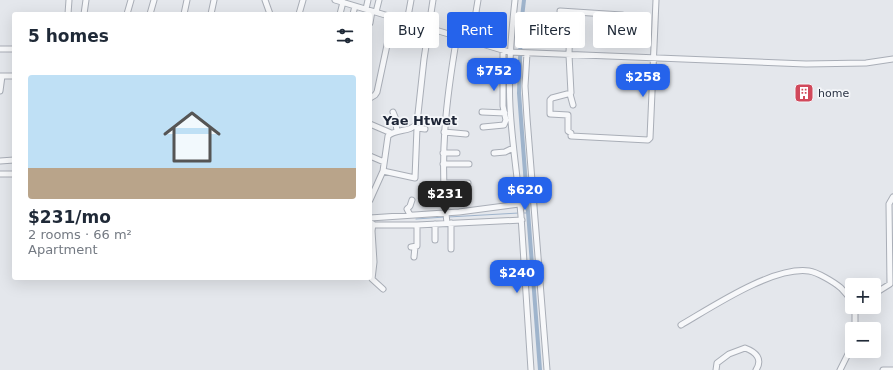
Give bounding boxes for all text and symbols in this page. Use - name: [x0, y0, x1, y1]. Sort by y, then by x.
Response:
- chip: Buy: [384, 12, 439, 48]
- chip: Rent: [447, 12, 507, 48]
- chip: Filters: [515, 12, 585, 48]
- chip: New: [593, 12, 651, 48]
- icon: filters: [334, 25, 356, 47]
- text: 5 homes: [28, 26, 109, 46]
- pin: $752: [470, 58, 518, 92]
- text: $752: [476, 63, 512, 78]
- pin: $258: [619, 64, 667, 98]
- text: $258: [625, 69, 661, 84]
- building icon: home: [793, 82, 815, 104]
- place label: home: [818, 87, 849, 100]
- icon: home: [156, 101, 228, 173]
- district label: Yae Htwet: [382, 113, 457, 128]
- pin: $620: [501, 177, 549, 211]
- pin: $231: [421, 181, 469, 215]
- text: $620: [507, 182, 543, 197]
- text: $231: [427, 186, 463, 201]
- text: $231/mo: [28, 207, 111, 227]
- text: 2 rooms · 66 m²: [28, 227, 132, 242]
- text: Apartment: [28, 242, 98, 257]
- pin: $240: [493, 260, 541, 294]
- text: $240: [499, 265, 535, 280]
- map controls: [845, 278, 881, 358]
- button: +: [845, 278, 881, 314]
- button: −: [845, 322, 881, 358]

